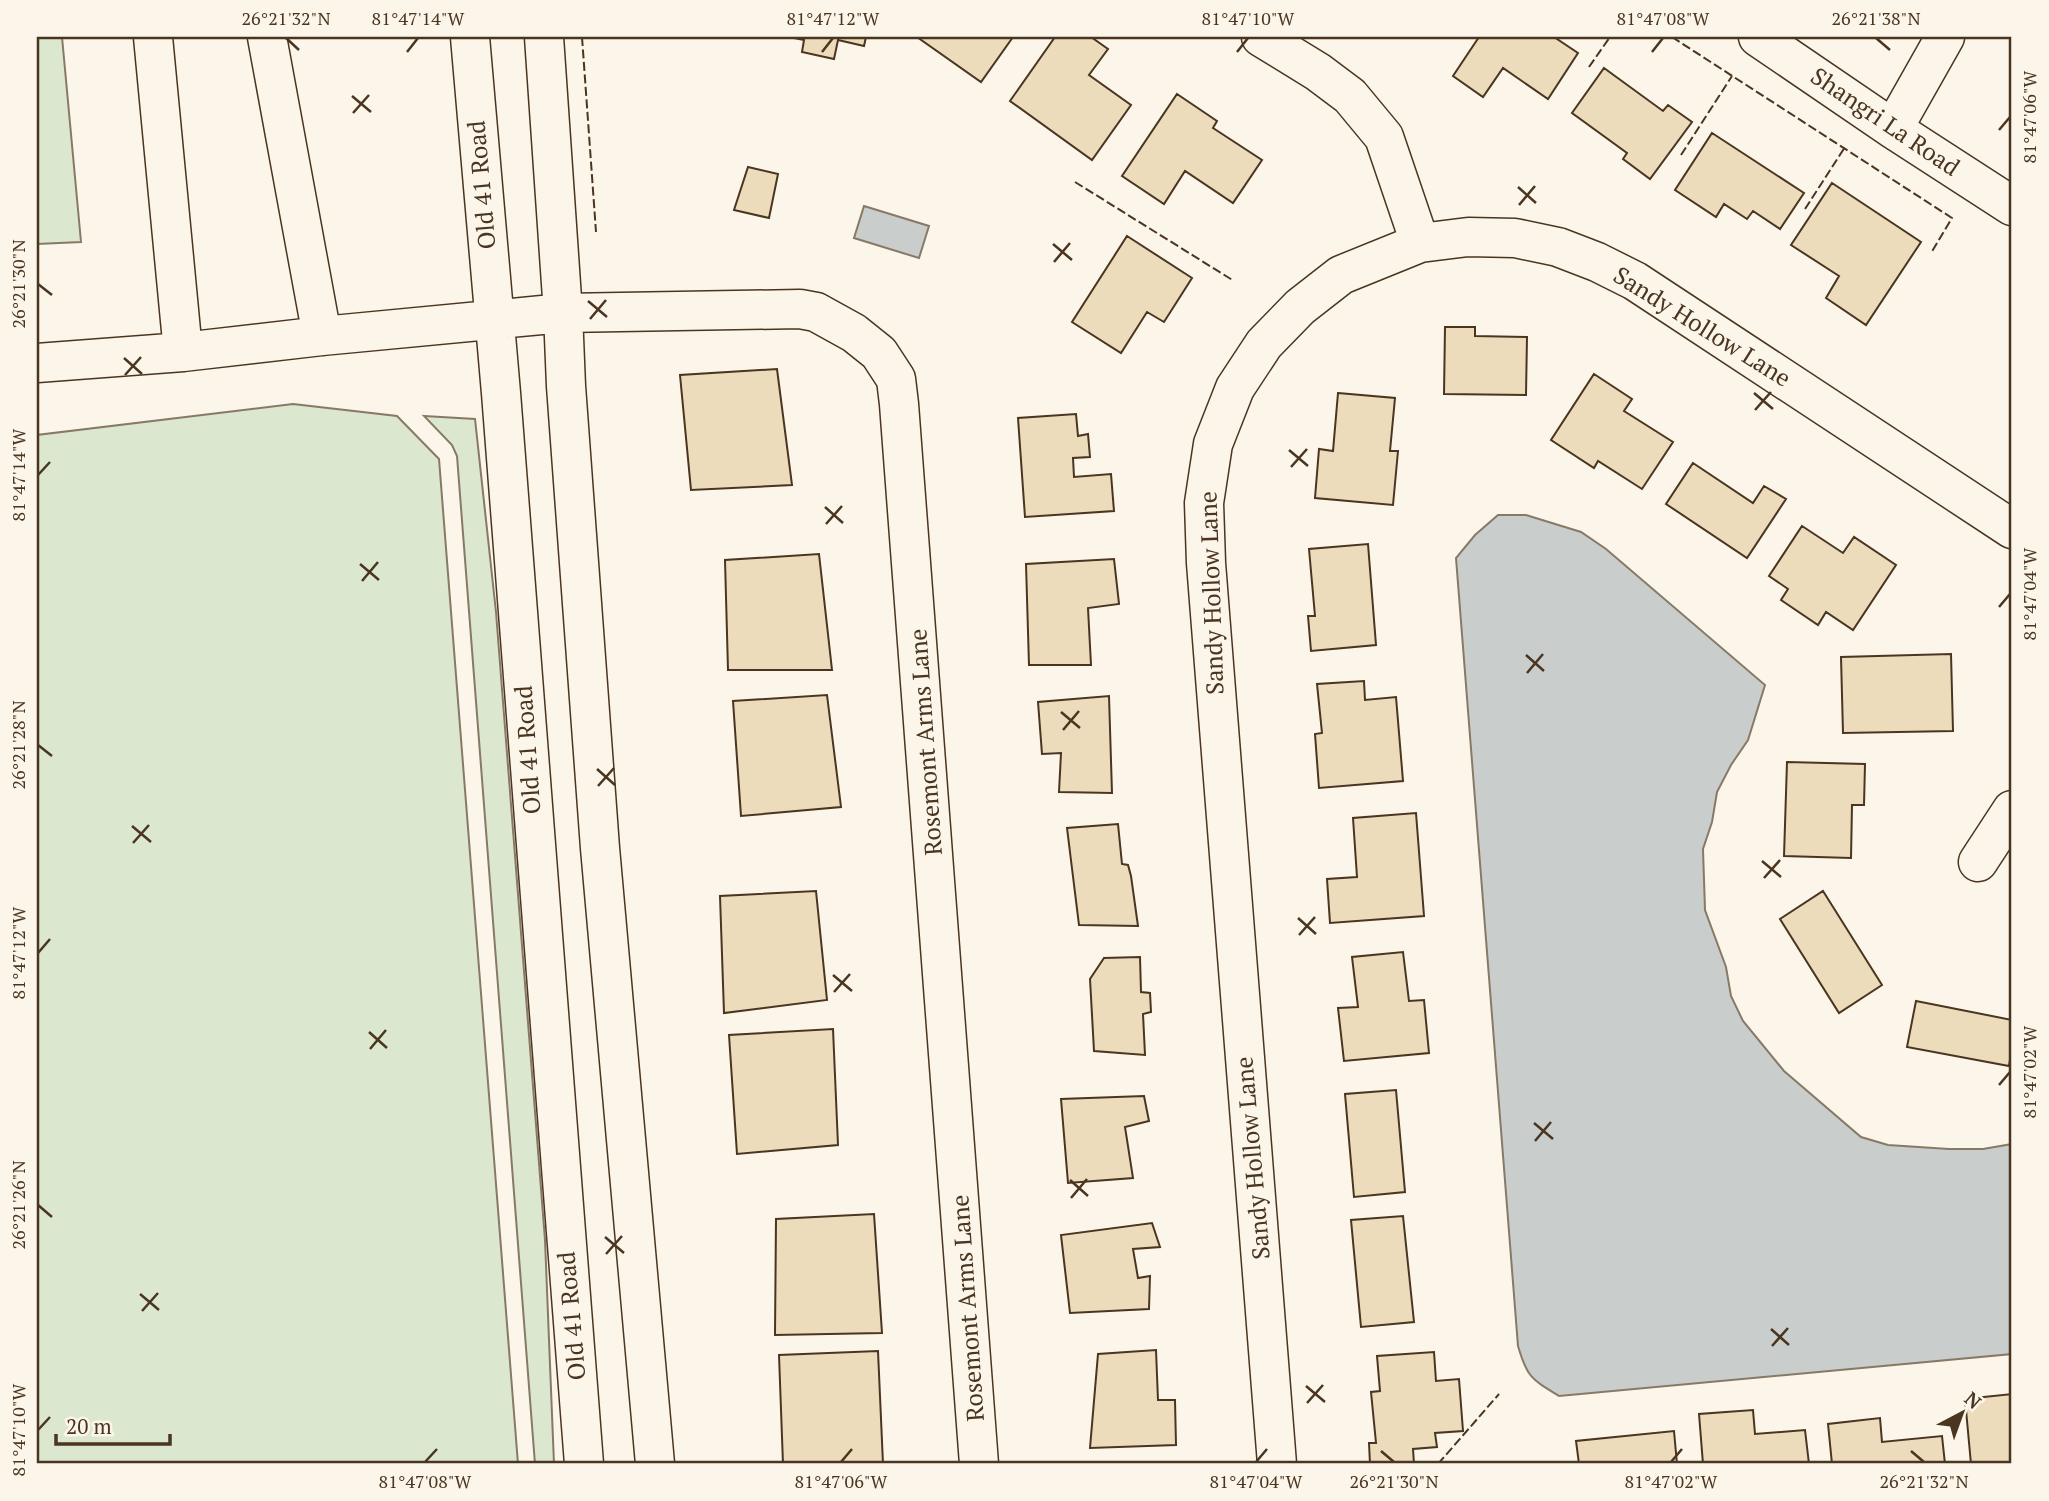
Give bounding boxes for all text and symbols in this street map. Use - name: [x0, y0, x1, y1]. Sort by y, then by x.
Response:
- text: 26°21'32"N: [241, 6, 331, 30]
- text: 81°47'14"W: [372, 6, 465, 30]
- text: 81°47'12"W: [787, 6, 880, 30]
- text: 81°47'10"W: [1202, 6, 1295, 30]
- text: 81°47'08"W: [1617, 6, 1710, 30]
- text: 26°21'38"N: [1831, 6, 1921, 30]
- street label: Shangri La Road: [1805, 60, 1966, 183]
- text: 81°47'06"W: [2017, 70, 2041, 163]
- street label: Old 41 Road: [459, 119, 503, 251]
- text: 26°21'30"N: [6, 239, 30, 329]
- street label: Sandy Hollow Lane: [1608, 259, 1797, 394]
- text: 81°47'14"W: [6, 428, 30, 521]
- street label: Sandy Hollow Lane: [1191, 491, 1231, 695]
- text: 81°47'04"W: [2017, 547, 2041, 640]
- street label: Rosemont Arms Lane: [901, 628, 949, 857]
- street label: Old 41 Road: [507, 685, 547, 816]
- text: 26°21'28"N: [6, 700, 30, 790]
- text: 81°47'12"W: [6, 906, 30, 999]
- text: 81°47'02"W: [2017, 1025, 2041, 1118]
- street label: Sandy Hollow Lane: [1227, 1055, 1277, 1261]
- text: 26°21'26"N: [6, 1160, 30, 1250]
- street label: Rosemont Arms Lane: [943, 1194, 991, 1423]
- street label: Old 41 Road: [549, 1250, 593, 1382]
- north arrow: [1926, 1378, 1996, 1448]
- text: 81°47'10"W: [6, 1383, 30, 1476]
- text: N: [1960, 1386, 1988, 1414]
- scale bar: [56, 1403, 170, 1447]
- text: 20 m: [66, 1412, 112, 1440]
- text: 81°47'08"W: [379, 1469, 472, 1493]
- text: 81°47'06"W: [795, 1469, 888, 1493]
- text: 81°47'04"W: [1210, 1469, 1303, 1493]
- text: 26°21'30"N: [1349, 1469, 1439, 1493]
- text: 81°47'02"W: [1625, 1469, 1718, 1493]
- text: 26°21'32"N: [1879, 1469, 1969, 1493]

